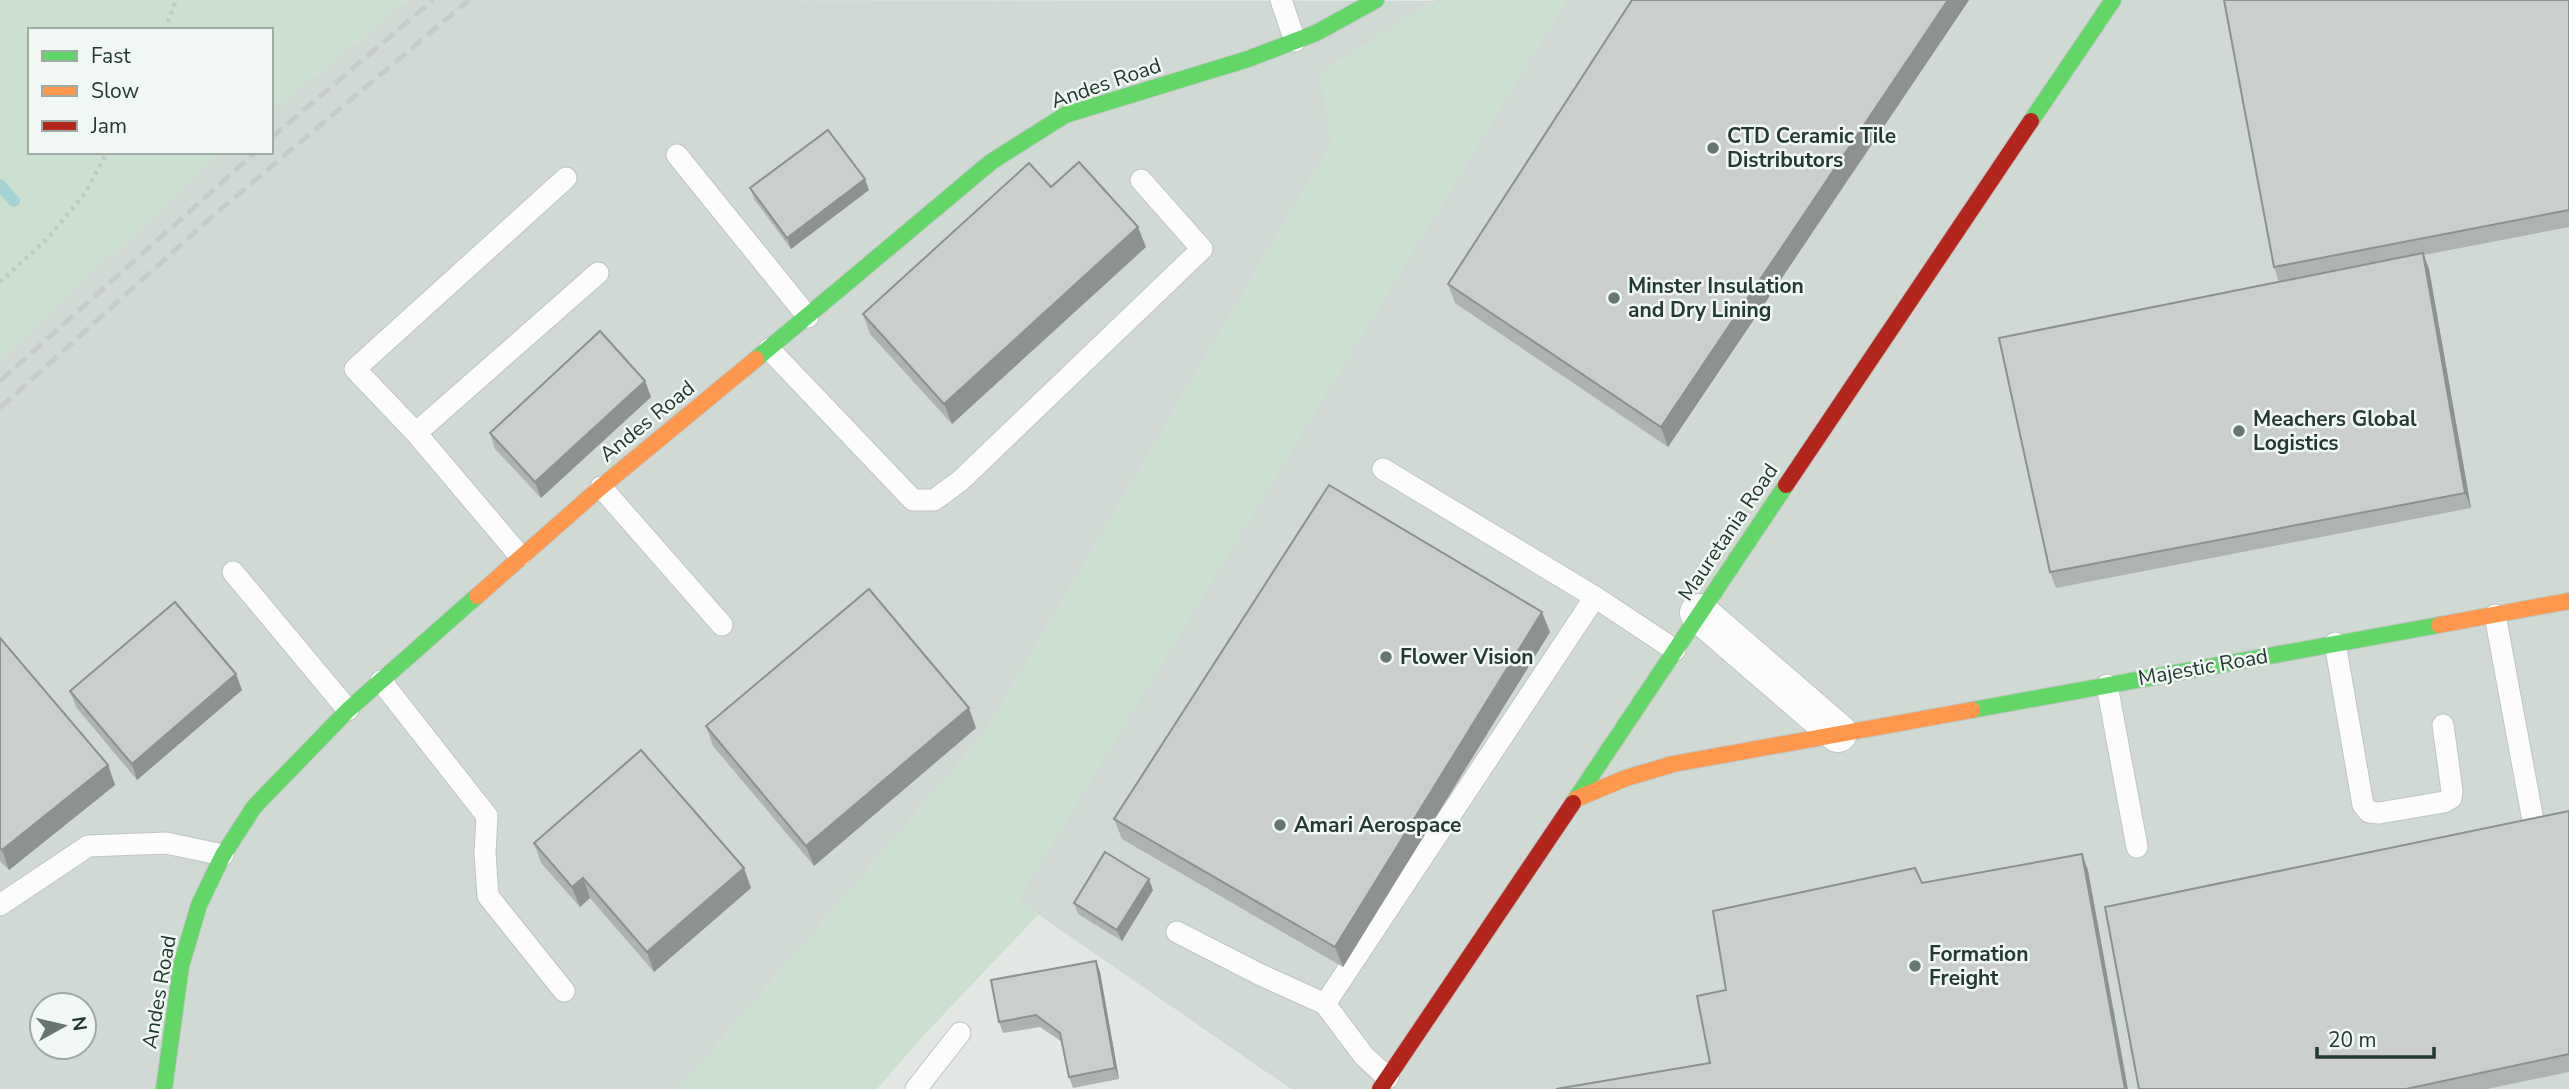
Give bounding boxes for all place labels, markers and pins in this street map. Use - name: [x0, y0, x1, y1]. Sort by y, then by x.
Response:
- place label: CTD Ceramic Tile Distributors: [1727, 122, 1896, 174]
- marker: CTD Ceramic Tile Distributors: [1705, 140, 1721, 156]
- place label: Minster Insulation and Dry Lining: [1628, 272, 1804, 324]
- marker: Minster Insulation and Dry Lining: [1606, 290, 1622, 306]
- place label: Meachers Global Logistics: [2253, 405, 2417, 457]
- marker: Meachers Global Logistics: [2231, 423, 2247, 439]
- place label: Flower Vision: [1400, 643, 1534, 671]
- marker: Flower Vision: [1378, 649, 1394, 665]
- place label: Amari Aerospace: [1294, 811, 1461, 839]
- marker: Amari Aerospace: [1272, 817, 1288, 833]
- place label: Formation Freight: [1929, 940, 2028, 992]
- marker: Formation Freight: [1907, 958, 1923, 974]

